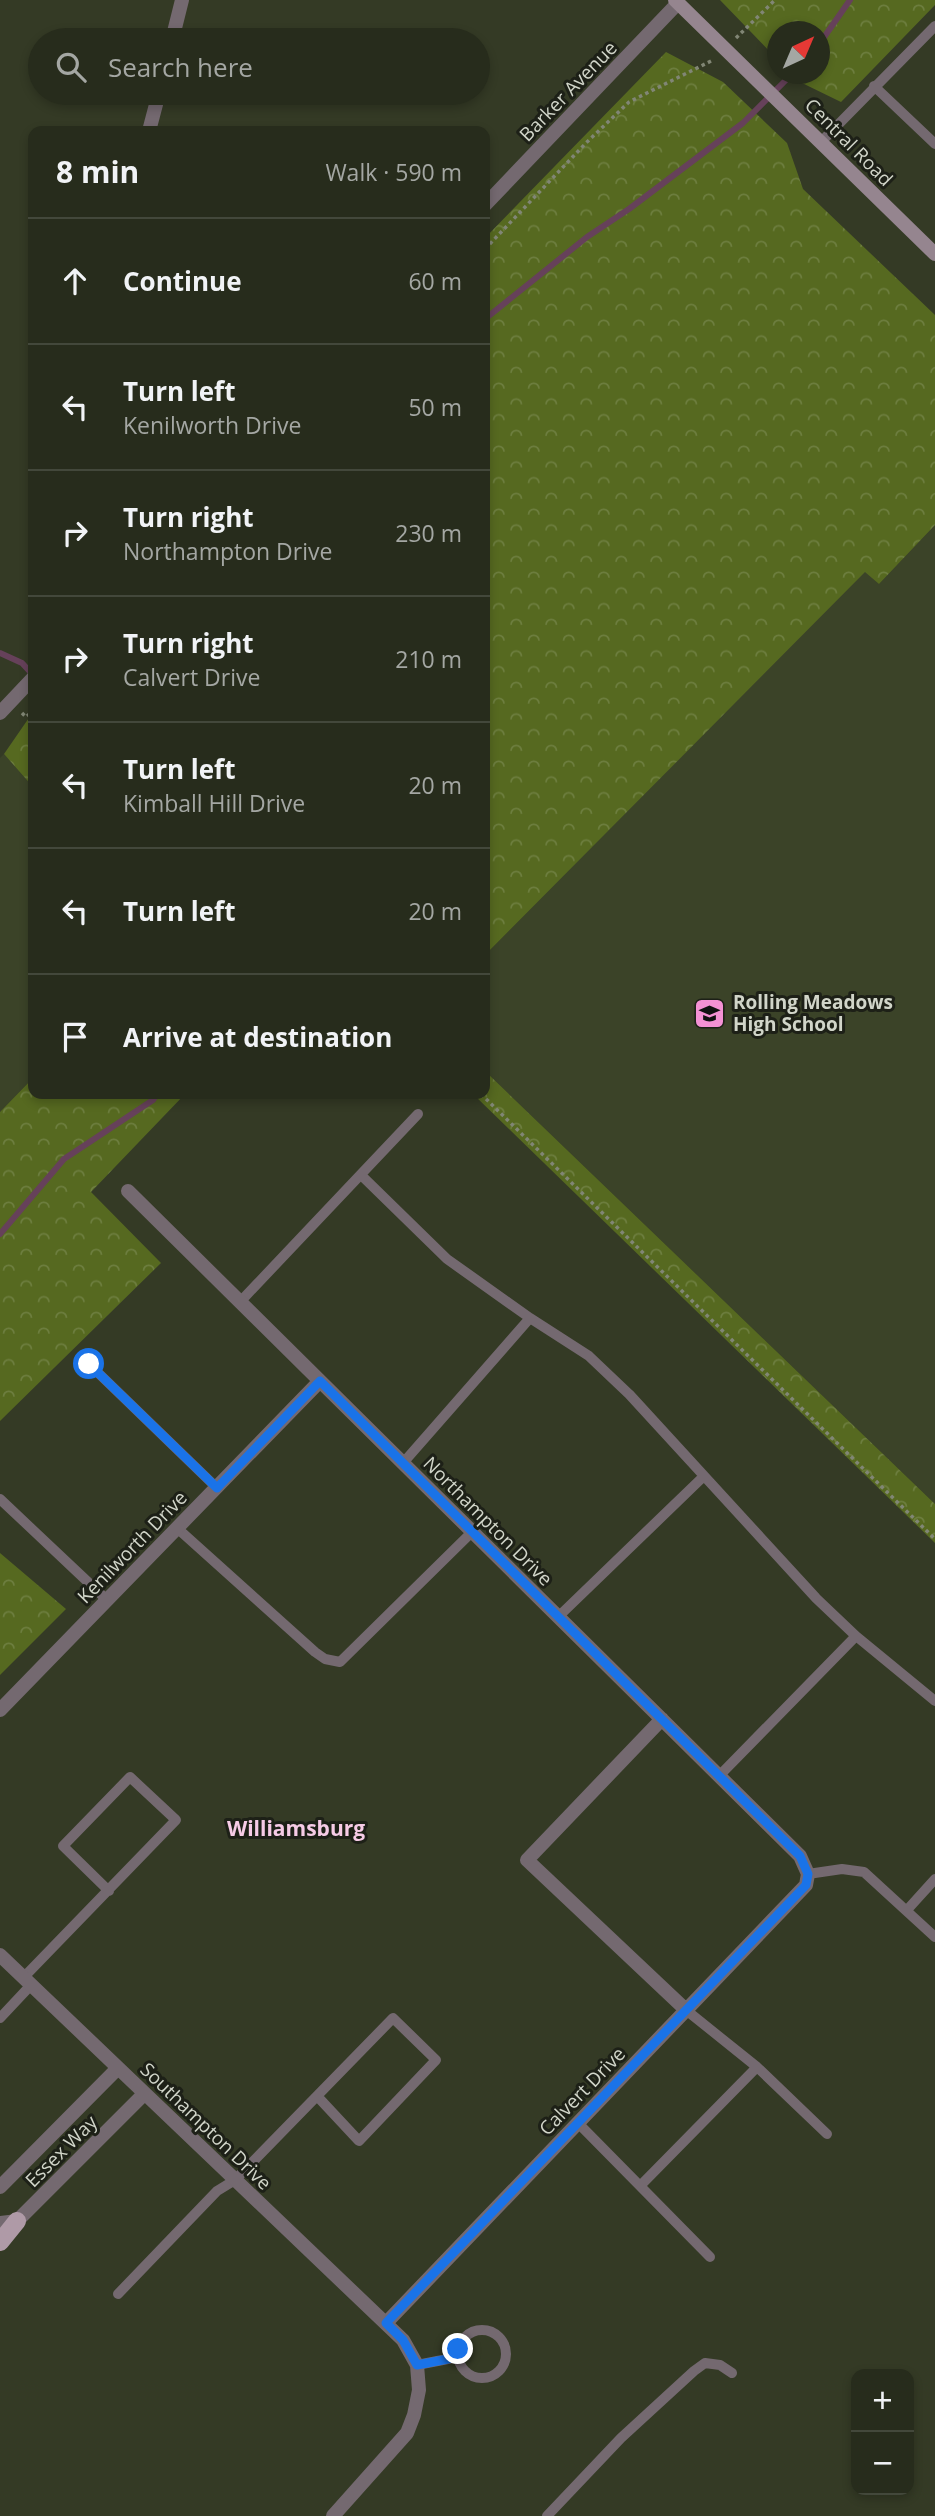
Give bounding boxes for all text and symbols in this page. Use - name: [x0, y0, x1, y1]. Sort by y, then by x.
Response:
- north arrow: [767, 21, 830, 84]
- search box: [28, 28, 490, 105]
- street label: Barker Avenue: [513, 35, 623, 147]
- icon: search: [52, 48, 90, 86]
- text: Search here: [108, 49, 253, 85]
- street label: Central Road: [799, 92, 899, 192]
- text: 8 min: [56, 151, 139, 192]
- text: Walk · 590 m: [325, 156, 462, 188]
- icon: ahead: [56, 262, 94, 300]
- text: Continue: [123, 263, 242, 299]
- text: 60 m: [408, 265, 462, 297]
- text: Turn left: [123, 373, 235, 409]
- icon: left: [56, 388, 94, 426]
- text: 50 m: [408, 391, 462, 423]
- text: Kenilworth Drive: [123, 409, 301, 441]
- text: Turn right: [123, 499, 254, 535]
- icon: right: [56, 514, 94, 552]
- text: 230 m: [395, 517, 462, 549]
- text: Northampton Drive: [123, 535, 332, 567]
- text: Turn right: [123, 625, 254, 661]
- icon: right: [56, 640, 94, 678]
- text: 210 m: [395, 643, 462, 675]
- text: Calvert Drive: [123, 661, 260, 693]
- text: Turn left: [123, 751, 235, 787]
- icon: left: [56, 766, 94, 804]
- text: 20 m: [408, 769, 462, 801]
- text: Kimball Hill Drive: [123, 787, 305, 819]
- icon: left: [56, 892, 94, 930]
- text: Turn left: [123, 893, 235, 929]
- text: 20 m: [408, 895, 462, 927]
- place label: Rolling Meadows High School: [733, 989, 893, 1037]
- school or university icon: Rolling Meadows High School: [693, 996, 727, 1030]
- icon: arrive: [56, 1018, 94, 1056]
- text: Arrive at destination: [123, 1019, 392, 1055]
- route start: [73, 1348, 104, 1379]
- street label: Northampton Drive: [418, 1451, 558, 1591]
- street label: Kenilworth Drive: [71, 1485, 193, 1609]
- district label: Williamsburg: [227, 1814, 365, 1842]
- street label: Calvert Drive: [533, 2041, 631, 2141]
- street label: Southampton Drive: [135, 2057, 277, 2195]
- street label: Essex Way: [19, 2109, 103, 2193]
- route end: [442, 2333, 473, 2364]
- map controls: [851, 2369, 914, 2495]
- button: +: [851, 2369, 914, 2432]
- button: −: [851, 2432, 914, 2495]

